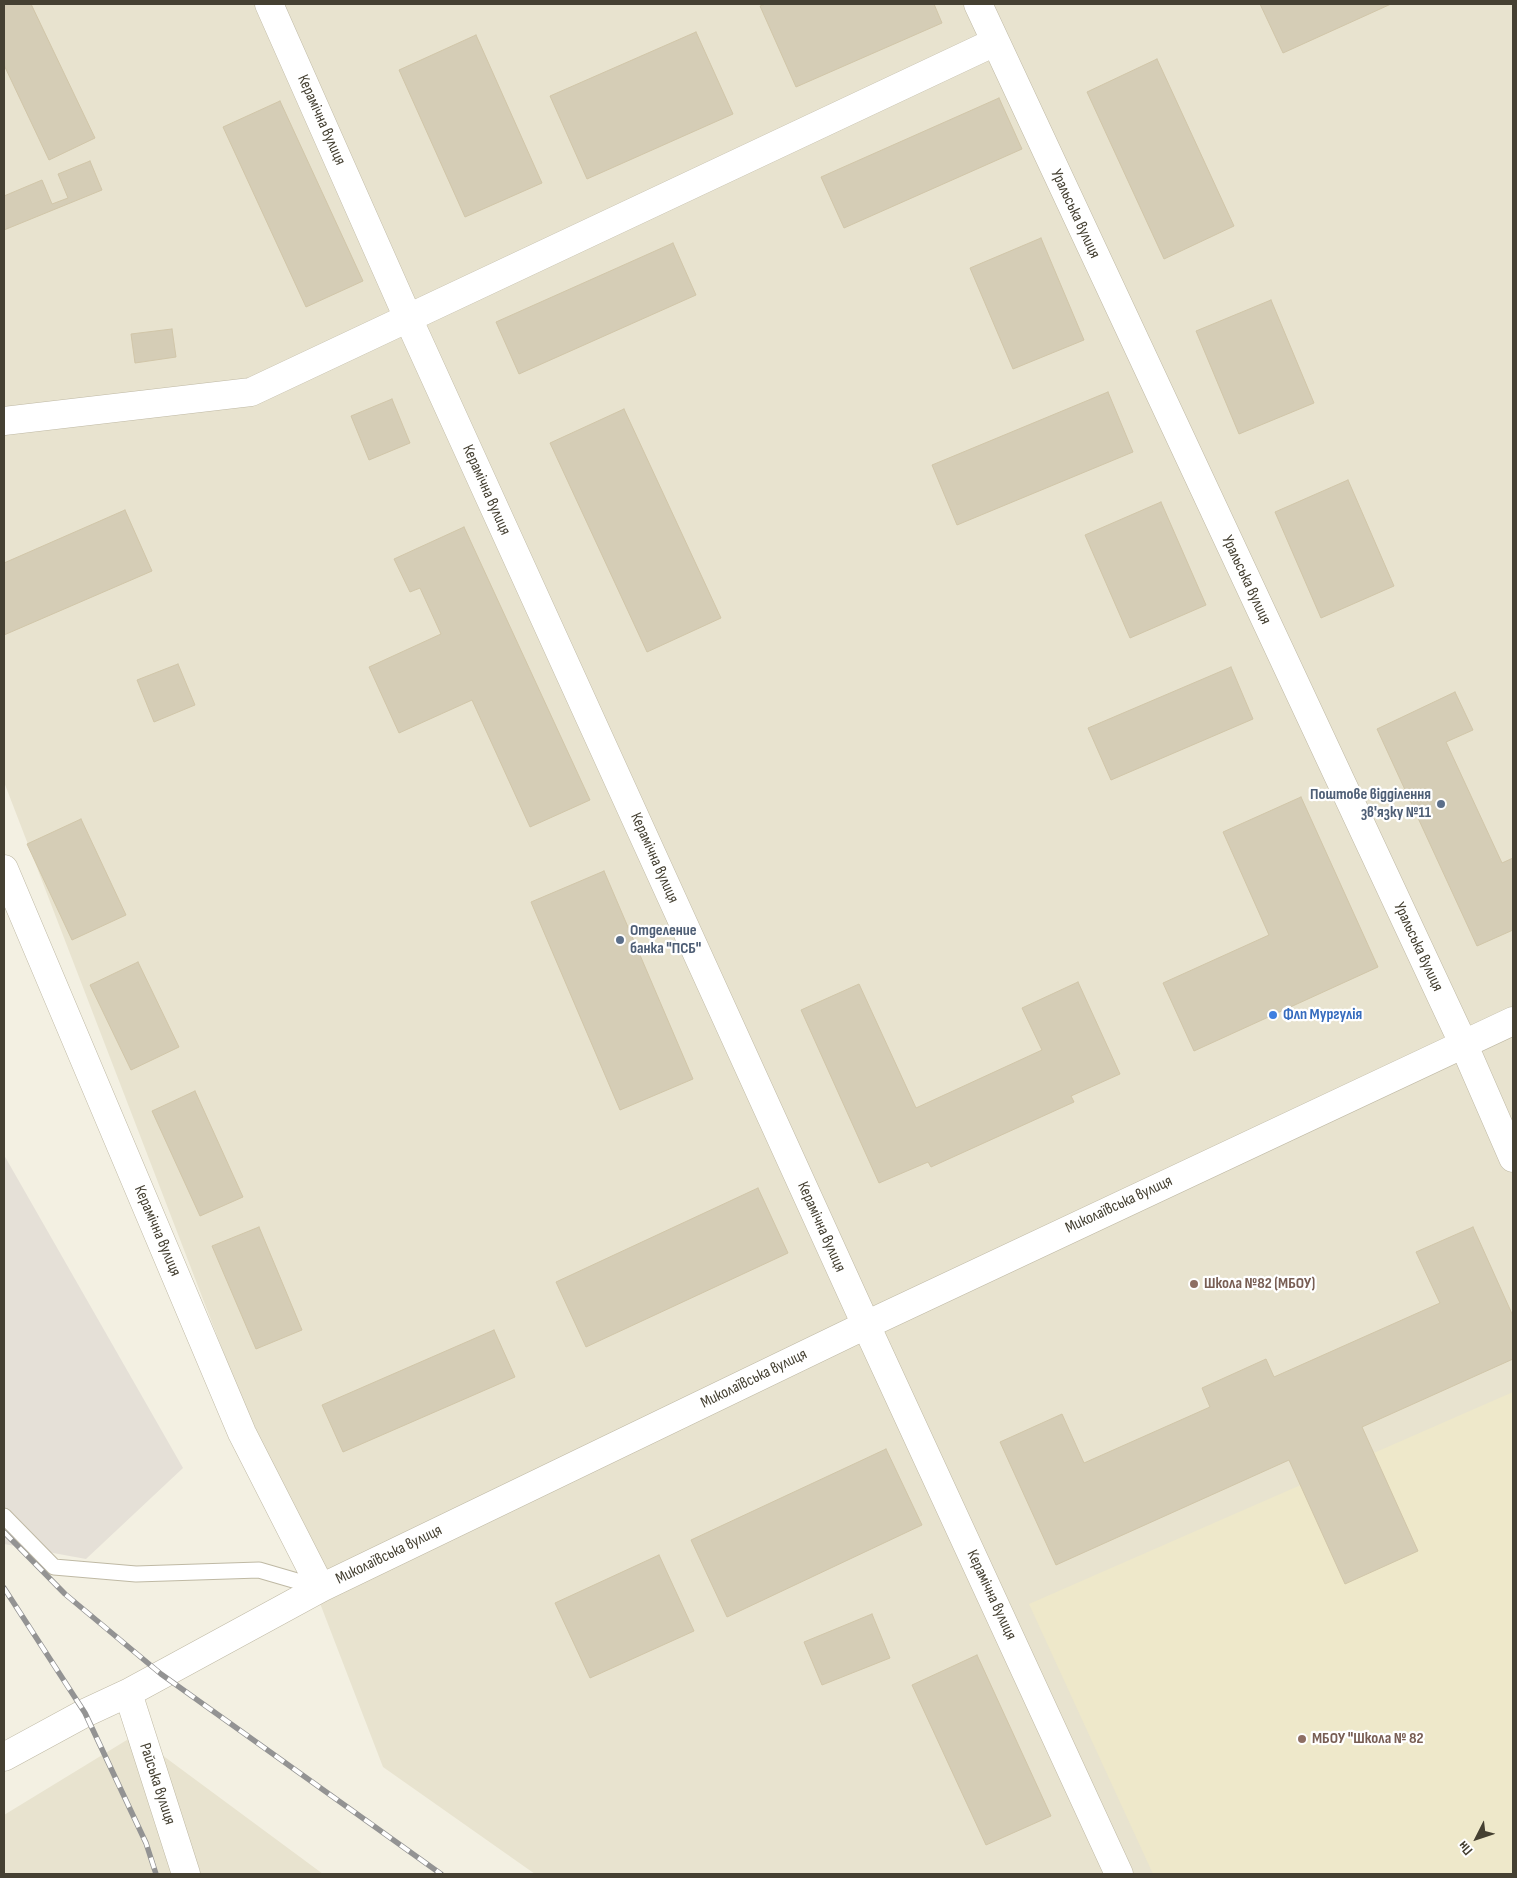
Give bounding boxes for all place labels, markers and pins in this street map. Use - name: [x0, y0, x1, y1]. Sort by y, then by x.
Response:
- place label: Поштове відділення зв'язку №11: [1310, 785, 1431, 823]
- marker: Поштове відділення зв'язку №11: [1435, 798, 1447, 810]
- place label: Отделение банка "ПСБ": [630, 921, 701, 959]
- marker: Отделение банка "ПСБ": [614, 934, 626, 946]
- place label: Флп Мургулія: [1283, 1005, 1362, 1025]
- marker: Флп Мургулія: [1267, 1009, 1279, 1021]
- place label: Школа №82 (МБОУ): [1204, 1274, 1315, 1294]
- marker: Школа №82 (МБОУ): [1188, 1278, 1200, 1290]
- place label: МБОУ "Школа № 82: [1312, 1729, 1424, 1749]
- marker: МБОУ "Школа № 82: [1296, 1733, 1308, 1745]

